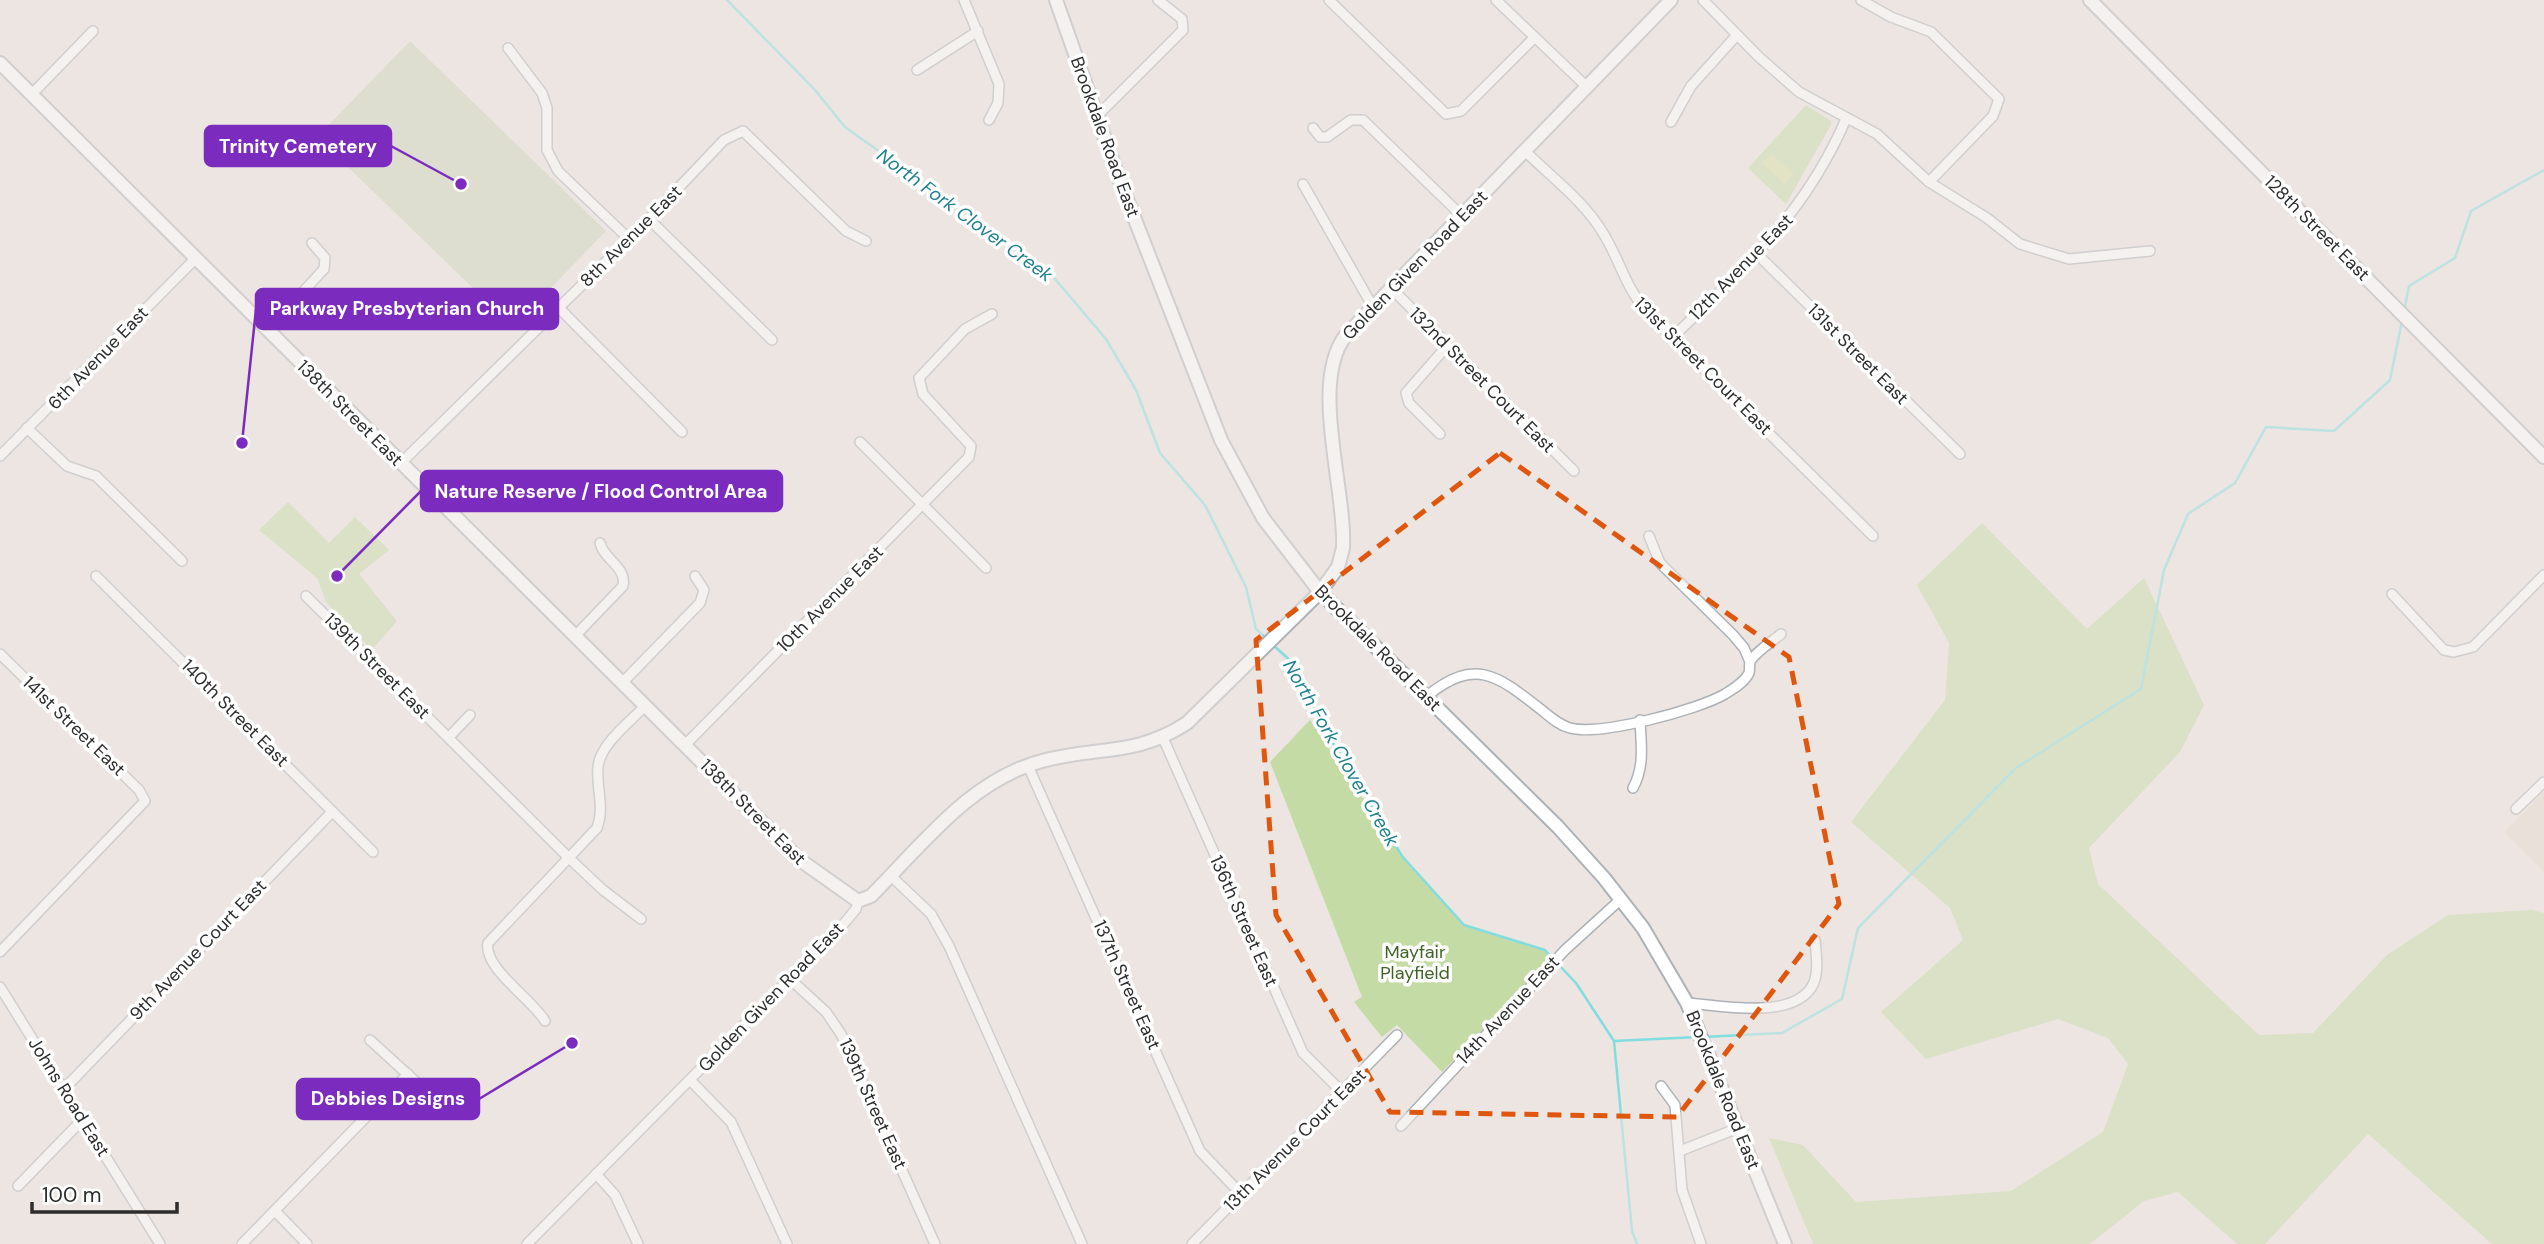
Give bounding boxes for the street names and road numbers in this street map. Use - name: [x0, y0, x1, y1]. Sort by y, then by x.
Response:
- street label: Brookdale Road East: [1065, 53, 1145, 221]
- street label: 128th Street East: [2259, 170, 2375, 286]
- street label: 8th Avenue East: [575, 180, 687, 292]
- street label: Golden Given Road East: [1337, 185, 1493, 345]
- street label: 12th Avenue East: [1684, 208, 1798, 326]
- street label: 131st Street Court East: [1629, 292, 1777, 440]
- street label: 131st Street East: [1802, 298, 1914, 410]
- street label: 6th Avenue East: [42, 301, 154, 415]
- street label: 132nd Street Court East: [1404, 302, 1560, 458]
- street label: 138th Street East: [292, 355, 408, 471]
- street label: 10th Avenue East: [771, 540, 889, 658]
- street label: Brookdale Road East: [1310, 580, 1446, 716]
- street label: 139th Street East: [319, 608, 435, 724]
- street label: 140th Street East: [176, 654, 294, 772]
- street label: 141st Street East: [17, 671, 131, 781]
- street label: 138th Street East: [695, 754, 811, 870]
- street label: 136th Street East: [1204, 852, 1284, 990]
- street label: 9th Avenue Court East: [124, 874, 272, 1026]
- street label: Golden Given Road East: [693, 917, 849, 1077]
- street label: 137th Street East: [1088, 917, 1166, 1053]
- street label: 14th Avenue East: [1451, 950, 1565, 1070]
- street label: Brookdale Road East: [1680, 1007, 1766, 1173]
- street label: Johns Road East: [23, 1033, 115, 1161]
- street label: 139th Street East: [833, 1035, 913, 1173]
- street label: 13th Avenue Court East: [1218, 1063, 1372, 1217]

